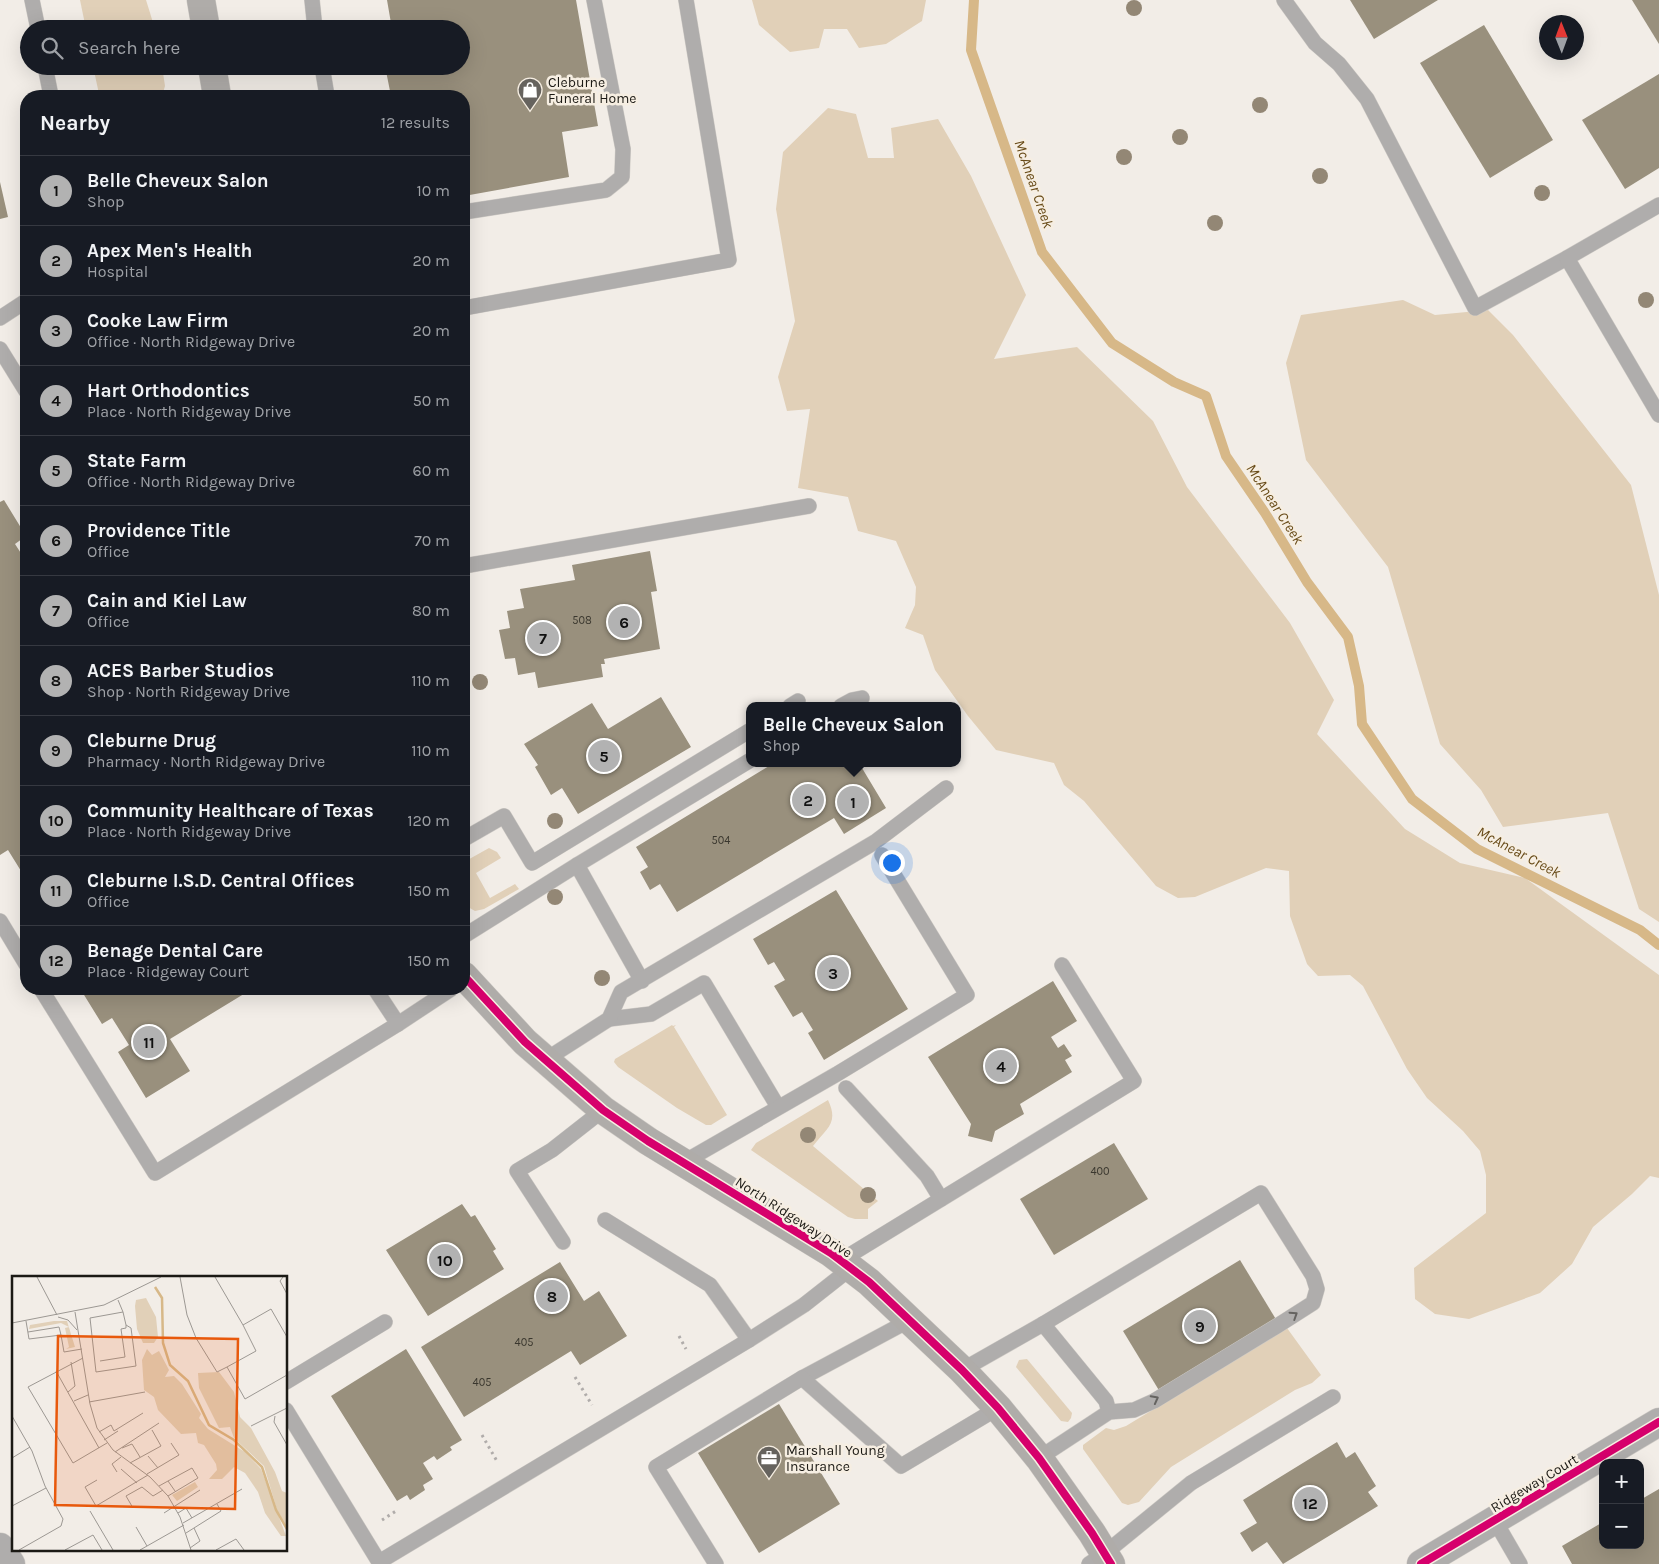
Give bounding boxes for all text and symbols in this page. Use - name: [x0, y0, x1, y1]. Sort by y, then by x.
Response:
- north arrow: [1539, 15, 1584, 60]
- search box: [20, 20, 470, 75]
- icon: search: [38, 34, 66, 62]
- text: Search here: [78, 37, 180, 59]
- place label: Cleburne Funeral Home: [548, 74, 636, 107]
- shop icon: Cleburne Funeral Home: [517, 77, 543, 111]
- text: Nearby: [40, 111, 110, 135]
- text: 12 results: [381, 113, 450, 132]
- water label: McAnear Creek: [1010, 138, 1058, 231]
- text: Belle Cheveux Salon: [87, 170, 269, 192]
- text: 1: [53, 181, 59, 200]
- text: 10 m: [416, 181, 450, 200]
- text: Shop: [87, 192, 124, 211]
- text: Apex Men's Health: [87, 240, 252, 262]
- text: 2: [51, 251, 61, 270]
- text: 20 m: [412, 251, 450, 270]
- text: Hospital: [87, 262, 148, 281]
- text: Cooke Law Firm: [87, 310, 228, 332]
- text: 3: [51, 321, 61, 340]
- text: 20 m: [412, 321, 450, 340]
- text: Office · North Ridgeway Drive: [87, 332, 295, 351]
- text: Hart Orthodontics: [87, 380, 250, 402]
- text: 4: [51, 391, 61, 410]
- text: 50 m: [413, 391, 450, 410]
- text: Place · North Ridgeway Drive: [87, 402, 291, 421]
- text: State Farm: [87, 450, 187, 472]
- water label: McAnear Creek: [1242, 460, 1308, 548]
- text: 5: [51, 461, 61, 480]
- text: 60 m: [413, 461, 450, 480]
- text: Office · North Ridgeway Drive: [87, 472, 295, 491]
- text: Providence Title: [87, 520, 231, 542]
- text: 6: [51, 531, 61, 550]
- text: 70 m: [414, 531, 450, 550]
- text: Office: [87, 542, 130, 561]
- text: Cain and Kiel Law: [87, 590, 247, 612]
- text: 7: [52, 601, 60, 620]
- text: 80 m: [412, 601, 450, 620]
- pin: 6: [608, 603, 640, 641]
- text: Office: [87, 612, 130, 631]
- house number: 508: [572, 614, 592, 627]
- pin: 7: [527, 619, 559, 657]
- text: ACES Barber Studios: [87, 660, 274, 682]
- text: 8: [51, 671, 61, 690]
- text: 110 m: [411, 671, 450, 690]
- text: Shop · North Ridgeway Drive: [87, 682, 290, 701]
- popup: [746, 702, 961, 767]
- text: Belle Cheveux Salon: [763, 714, 944, 736]
- text: Cleburne Drug: [87, 730, 216, 752]
- text: Shop: [763, 736, 800, 755]
- pin: 5: [588, 737, 620, 775]
- text: 9: [51, 741, 61, 760]
- text: 110 m: [411, 741, 450, 760]
- text: Pharmacy · North Ridgeway Drive: [87, 752, 325, 771]
- pin: 2: [792, 781, 824, 819]
- pin: 1: [837, 783, 869, 821]
- text: Community Healthcare of Texas: [87, 800, 374, 822]
- text: 10: [48, 811, 64, 830]
- text: 120 m: [407, 811, 450, 830]
- text: Place · North Ridgeway Drive: [87, 822, 291, 841]
- water label: McAnear Creek: [1474, 822, 1564, 882]
- house number: 504: [712, 834, 730, 847]
- your location: [879, 850, 905, 876]
- text: Cleburne I.S.D. Central Offices: [87, 870, 355, 892]
- text: 11: [50, 881, 62, 900]
- text: 150 m: [407, 881, 450, 900]
- text: Office: [87, 892, 130, 911]
- text: Benage Dental Care: [87, 940, 263, 962]
- text: 12: [48, 951, 64, 970]
- text: 150 m: [407, 951, 450, 970]
- pin: 3: [817, 954, 849, 992]
- text: Place · Ridgeway Court: [87, 962, 249, 981]
- pin: 11: [133, 1023, 165, 1061]
- pin: 4: [985, 1047, 1017, 1085]
- house number: 400: [1090, 1165, 1110, 1178]
- street label: North Ridgeway Drive: [732, 1173, 855, 1262]
- pin: 10: [429, 1241, 461, 1279]
- inset map: [12, 1276, 288, 1552]
- pin: 8: [536, 1277, 568, 1315]
- pin: 9: [1184, 1307, 1216, 1345]
- one-way arrow: [1288, 1312, 1298, 1321]
- house number: 405: [515, 1336, 533, 1349]
- house number: 405: [473, 1376, 491, 1389]
- one-way arrow: [1150, 1396, 1159, 1406]
- place label: Marshall Young Insurance: [786, 1442, 885, 1475]
- office icon: Marshall Young Insurance: [756, 1445, 782, 1479]
- street label: Ridgeway Court: [1488, 1451, 1581, 1516]
- map controls: [1599, 1459, 1644, 1549]
- button: +: [1599, 1459, 1644, 1504]
- pin: 12: [1294, 1484, 1326, 1522]
- button: −: [1599, 1504, 1644, 1549]

